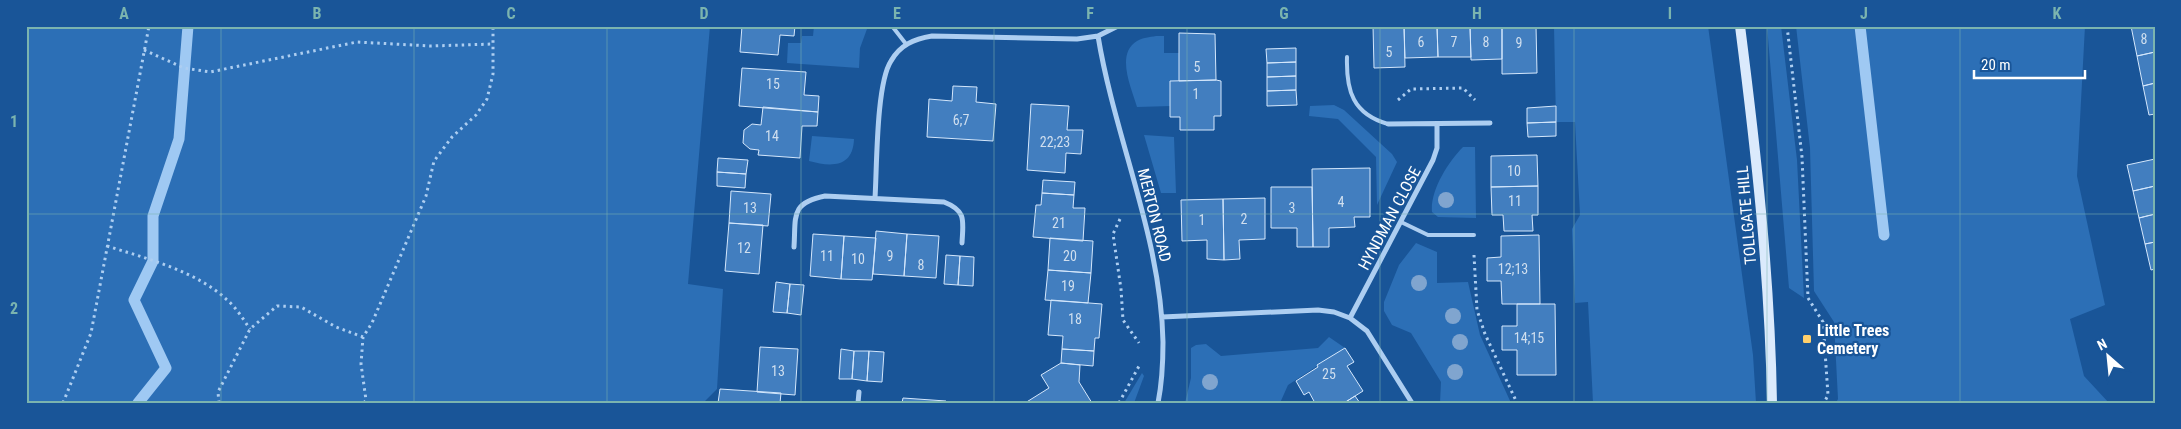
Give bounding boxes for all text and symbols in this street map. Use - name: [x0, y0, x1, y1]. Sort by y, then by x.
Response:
- text: A: [119, 4, 129, 23]
- text: B: [313, 4, 322, 23]
- text: C: [506, 4, 516, 23]
- text: D: [699, 4, 709, 23]
- text: E: [893, 4, 901, 23]
- text: F: [1086, 4, 1094, 23]
- text: G: [1279, 4, 1289, 23]
- text: H: [1472, 4, 1482, 23]
- text: I: [1668, 4, 1672, 23]
- text: J: [1860, 4, 1868, 23]
- text: K: [2053, 4, 2062, 23]
- house number: 8: [2141, 31, 2148, 47]
- house number: 6: [1418, 34, 1425, 50]
- house number: 7: [1451, 34, 1458, 50]
- house number: 8: [1483, 34, 1490, 50]
- house number: 9: [1516, 35, 1522, 51]
- house number: 5: [1386, 44, 1393, 60]
- scale bar: [1974, 48, 2085, 80]
- text: 20 m: [1981, 56, 2011, 74]
- house number: 5: [1194, 59, 1201, 75]
- house number: 15: [766, 76, 780, 92]
- house number: 1: [1193, 86, 1199, 102]
- text: 1: [10, 112, 18, 131]
- house number: 6;7: [953, 112, 969, 128]
- house number: 14: [765, 128, 779, 144]
- house number: 22;23: [1040, 134, 1070, 150]
- street label: HYNDMAN CLOSE: [1354, 163, 1425, 273]
- house number: 10: [1507, 163, 1521, 179]
- street label: TOLLGATE HILL: [1733, 164, 1760, 265]
- street label: MERTON ROAD: [1134, 166, 1175, 264]
- house number: 11: [1508, 193, 1522, 209]
- house number: 4: [1338, 194, 1345, 210]
- house number: 13: [743, 200, 757, 216]
- house number: 3: [1289, 200, 1295, 216]
- house number: 2: [1241, 211, 1248, 227]
- house number: 1: [1199, 212, 1205, 228]
- house number: 21: [1052, 215, 1066, 231]
- house number: 12: [737, 240, 751, 256]
- house number: 11: [820, 248, 834, 264]
- house number: 9: [887, 248, 893, 264]
- house number: 20: [1063, 248, 1077, 264]
- house number: 10: [851, 251, 865, 267]
- house number: 8: [918, 257, 925, 273]
- house number: 12;13: [1498, 261, 1528, 277]
- house number: 19: [1061, 278, 1075, 294]
- text: 2: [10, 299, 18, 318]
- house number: 18: [1068, 311, 1082, 327]
- place label: Little Trees Cemetery: [1817, 321, 1889, 358]
- house number: 14;15: [1514, 330, 1544, 346]
- north arrow: [2084, 332, 2134, 382]
- marker: Little Trees Cemetery: [1801, 333, 1813, 345]
- text: N: [2095, 335, 2110, 353]
- house number: 13: [771, 363, 785, 379]
- house number: 25: [1322, 366, 1336, 382]

